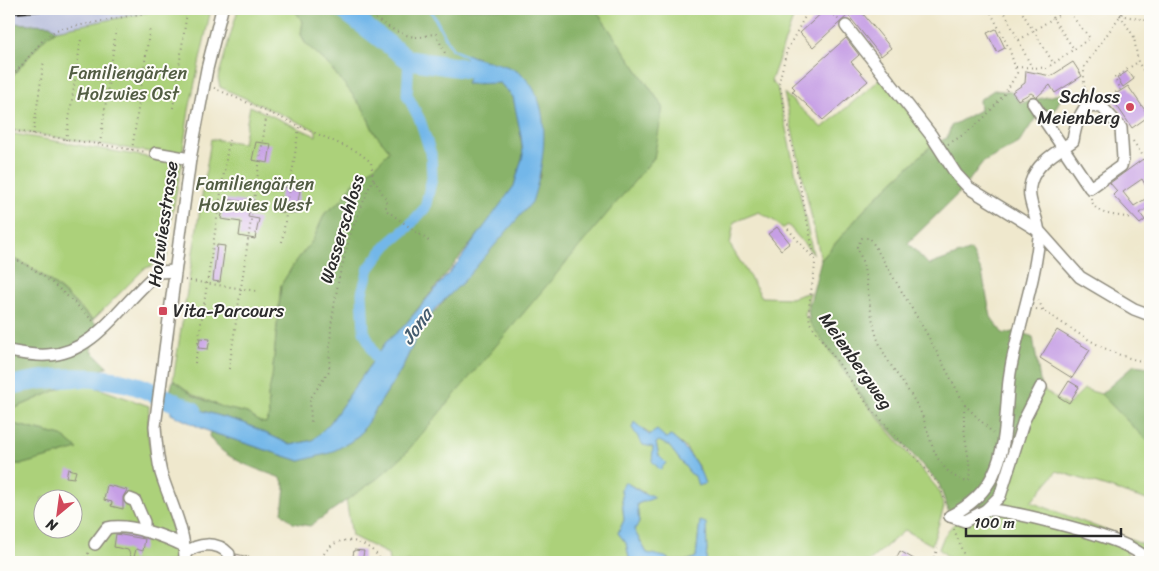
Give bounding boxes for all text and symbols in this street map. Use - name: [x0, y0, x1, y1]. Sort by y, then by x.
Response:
- park label: Familiengärten Holzwies Ost: [69, 57, 188, 110]
- place label: Schloss Meienberg: [1037, 81, 1121, 134]
- marker: Schloss Meienberg: [1124, 101, 1136, 113]
- street label: Holzwiesstrasse: [138, 159, 188, 289]
- park label: Familiengärten Holzwies West: [196, 168, 315, 221]
- street label: Wasserschloss: [310, 170, 374, 287]
- place label: Vita-Parcours: [173, 295, 285, 327]
- water label: Jona: [392, 299, 442, 352]
- marker: Vita-Parcours: [157, 305, 169, 317]
- street label: Meienbergweg: [810, 305, 902, 417]
- north arrow: [32, 488, 82, 538]
- scale bar: [966, 506, 1122, 538]
- text: 100 m: [974, 510, 1015, 536]
- text: N: [41, 512, 63, 539]

